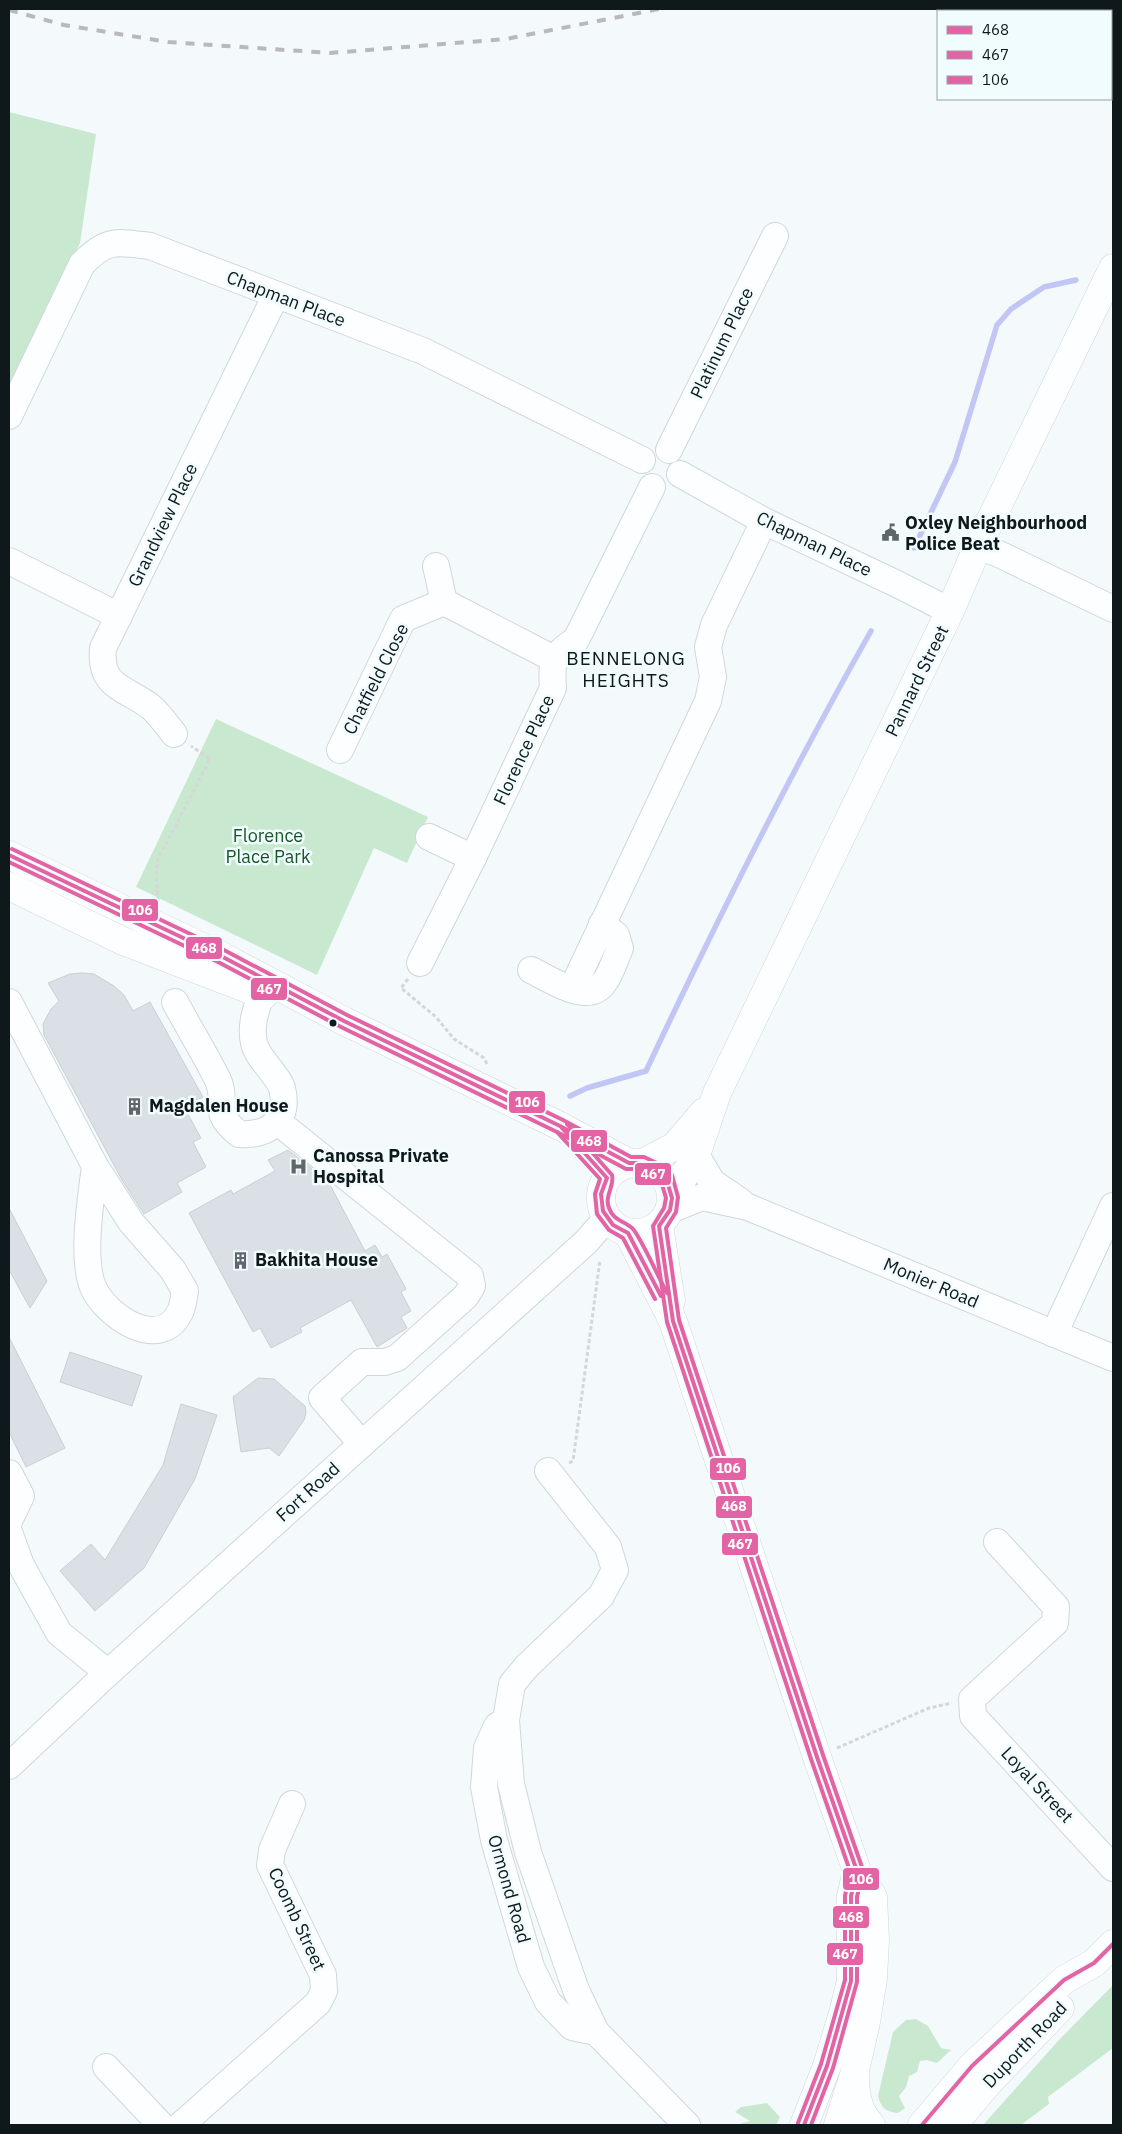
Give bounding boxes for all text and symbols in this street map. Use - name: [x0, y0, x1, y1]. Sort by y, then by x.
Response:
- legend: [937, 10, 1112, 100]
- text: 468: [982, 20, 1009, 39]
- text: 467: [982, 45, 1009, 64]
- text: 106: [982, 70, 1009, 89]
- street label: Chapman Place: [223, 265, 349, 332]
- street label: Platinum Place: [685, 283, 758, 402]
- street label: Grandview Place: [123, 459, 202, 590]
- street label: Chapman Place: [753, 506, 876, 581]
- place label: Oxley Neighbourhood Police Beat: [905, 511, 1087, 555]
- public building icon: Oxley Neighbourhood Police Beat: [881, 523, 901, 543]
- street label: Chatfield Close: [338, 619, 413, 738]
- street label: Pannard Street: [880, 621, 953, 740]
- district label: BENNELONG HEIGHTS: [566, 646, 686, 692]
- street label: Florence Place: [488, 691, 559, 809]
- park label: Florence Place Park: [226, 824, 311, 868]
- line badge: 106: [121, 898, 159, 922]
- text: 106: [127, 901, 153, 919]
- line badge: 468: [185, 936, 223, 960]
- text: 468: [191, 939, 217, 957]
- line badge: 467: [250, 977, 288, 1001]
- text: 467: [256, 980, 282, 998]
- unlabelled marker: [328, 1018, 338, 1028]
- line badge: 106: [508, 1090, 546, 1114]
- text: 106: [514, 1093, 540, 1111]
- place label: Magdalen House: [149, 1094, 289, 1117]
- building icon: Magdalen House: [125, 1096, 145, 1116]
- line badge: 468: [570, 1129, 608, 1153]
- text: 468: [576, 1132, 602, 1150]
- place label: Canossa Private Hospital: [313, 1144, 449, 1188]
- hospital icon: Canossa Private Hospital: [289, 1156, 309, 1176]
- line badge: 467: [634, 1162, 672, 1186]
- text: 467: [640, 1165, 666, 1183]
- place label: Bakhita House: [255, 1248, 378, 1271]
- building icon: Bakhita House: [231, 1250, 251, 1270]
- street label: Monier Road: [880, 1252, 982, 1313]
- street label: Fort Road: [271, 1457, 344, 1526]
- line badge: 106: [709, 1457, 747, 1481]
- text: 106: [715, 1459, 741, 1477]
- line badge: 468: [715, 1495, 753, 1519]
- text: 468: [721, 1497, 747, 1515]
- line badge: 467: [721, 1532, 759, 1556]
- text: 467: [727, 1535, 753, 1553]
- street label: Loyal Street: [996, 1742, 1078, 1827]
- street label: Ormond Road: [483, 1832, 536, 1946]
- street label: Coomb Street: [264, 1864, 331, 1974]
- line badge: 106: [842, 1867, 880, 1891]
- text: 106: [848, 1870, 874, 1888]
- line badge: 468: [832, 1905, 870, 1929]
- text: 468: [838, 1908, 864, 1926]
- line badge: 467: [826, 1942, 864, 1966]
- text: 467: [832, 1945, 858, 1963]
- street label: Duporth Road: [978, 1996, 1072, 2093]

